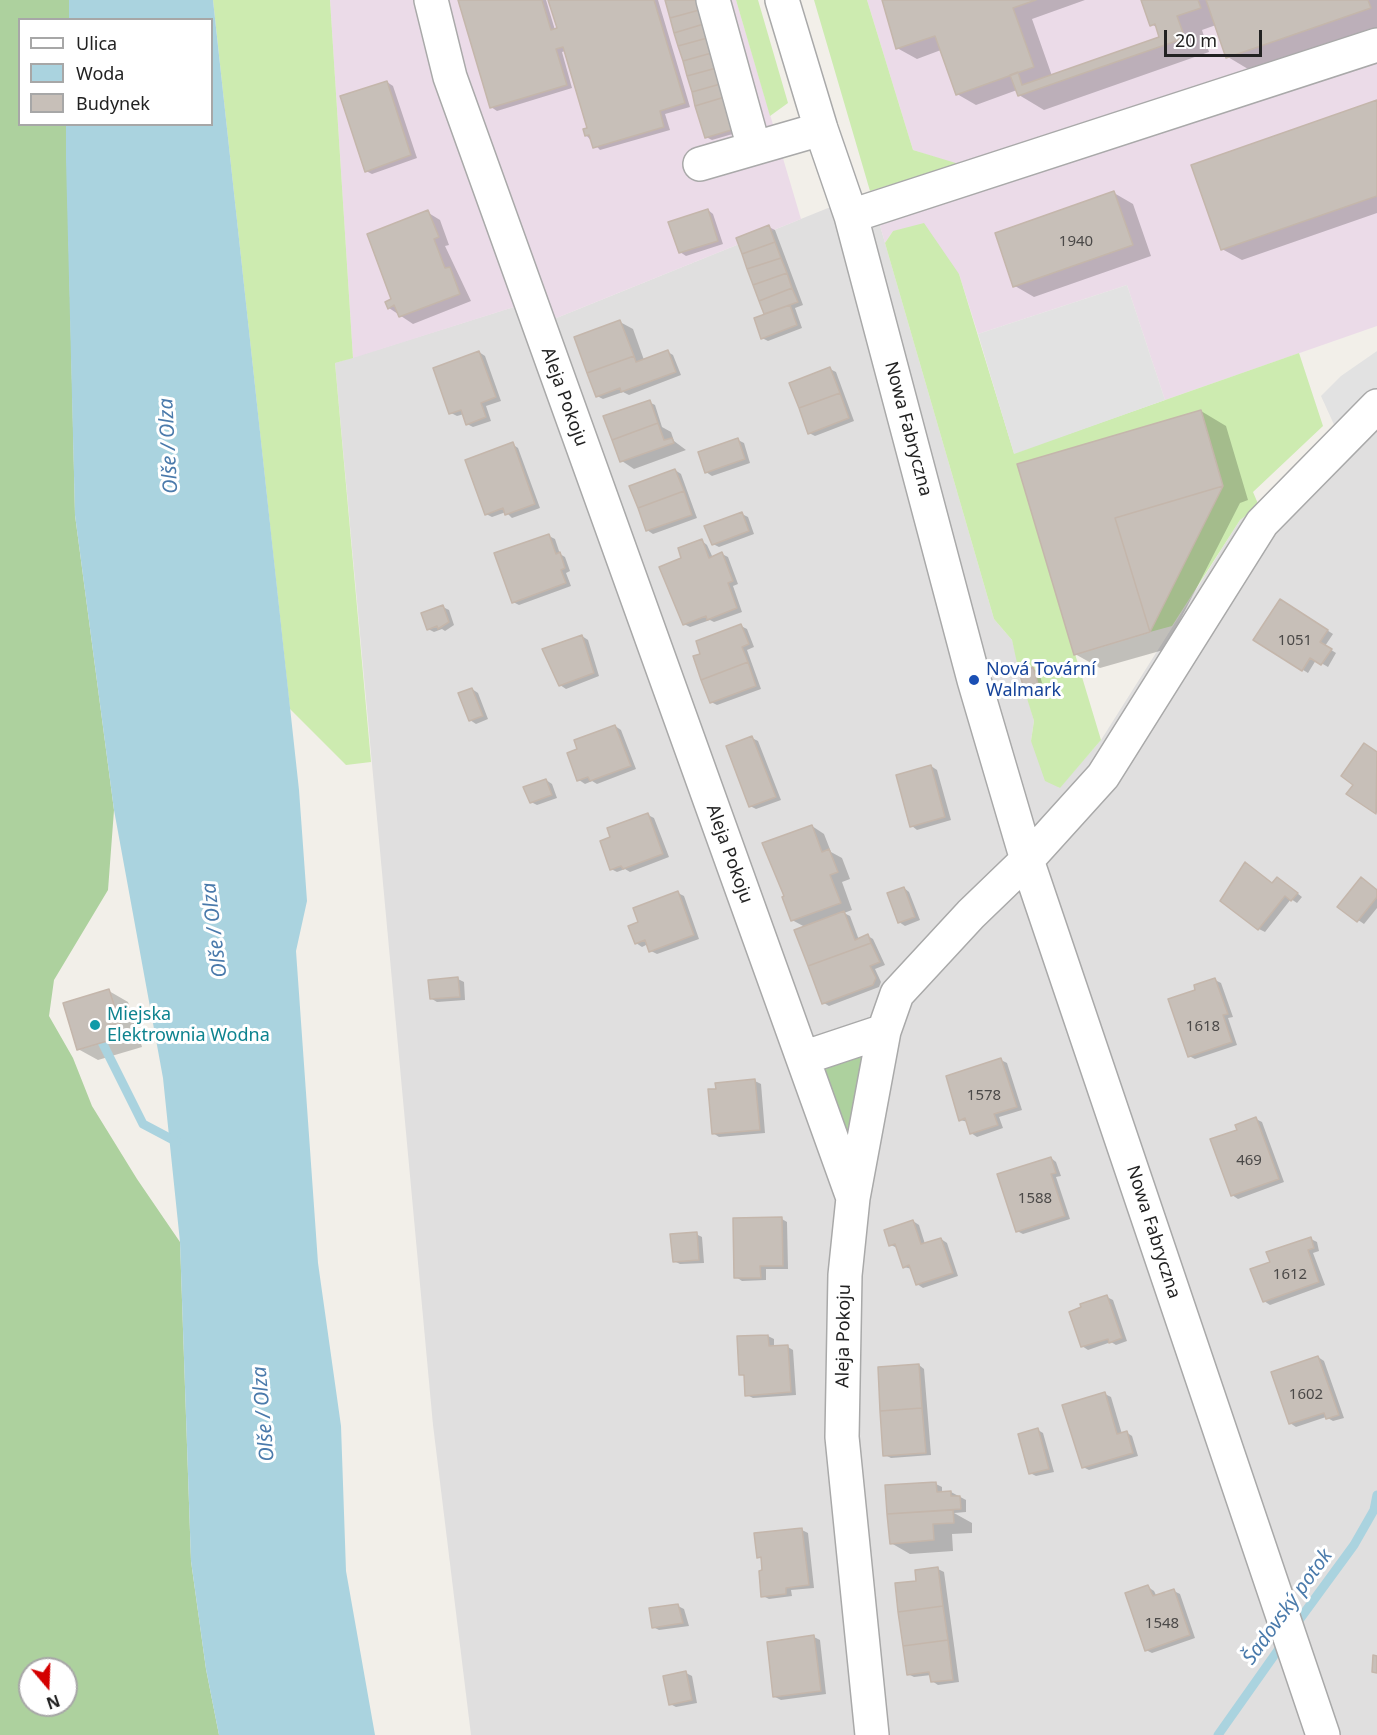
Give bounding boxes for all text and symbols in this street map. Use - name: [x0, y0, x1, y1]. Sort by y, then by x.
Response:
- legend: [18, 18, 213, 126]
- scale bar: [1167, 18, 1264, 56]
- text: 20 m: [1175, 28, 1217, 52]
- text: Ulica: [76, 31, 117, 55]
- text: Woda: [76, 61, 124, 85]
- text: Budynek: [76, 91, 150, 115]
- house number: 1940: [1059, 233, 1093, 251]
- street label: Aleja Pokoju: [536, 345, 592, 449]
- street label: Nowa Fabryczna: [880, 359, 936, 499]
- water label: Olše / Olza: [155, 398, 183, 494]
- house number: 1051: [1278, 632, 1312, 650]
- place label: Nová Tovární Walmark: [986, 659, 1096, 702]
- marker: Nová Tovární Walmark: [967, 673, 981, 687]
- street label: Aleja Pokoju: [701, 802, 757, 906]
- water label: Olše / Olza: [197, 881, 233, 979]
- place label: Miejska Elektrownia Wodna: [107, 1004, 270, 1046]
- marker: Miejska Elektrownia Wodna: [88, 1018, 102, 1032]
- house number: 1618: [1186, 1018, 1220, 1036]
- house number: 1578: [967, 1087, 1001, 1105]
- house number: 469: [1236, 1152, 1262, 1170]
- street label: Nowa Fabryczna: [1121, 1163, 1185, 1301]
- house number: 1588: [1018, 1190, 1052, 1208]
- house number: 1612: [1273, 1266, 1307, 1284]
- street label: Aleja Pokoju: [832, 1284, 856, 1388]
- water label: Olše / Olza: [248, 1365, 280, 1463]
- house number: 1602: [1289, 1386, 1323, 1404]
- water label: Šadovský potok: [1238, 1545, 1338, 1669]
- house number: 1548: [1145, 1615, 1179, 1633]
- north arrow: [18, 1657, 78, 1717]
- text: N: [43, 1690, 63, 1715]

